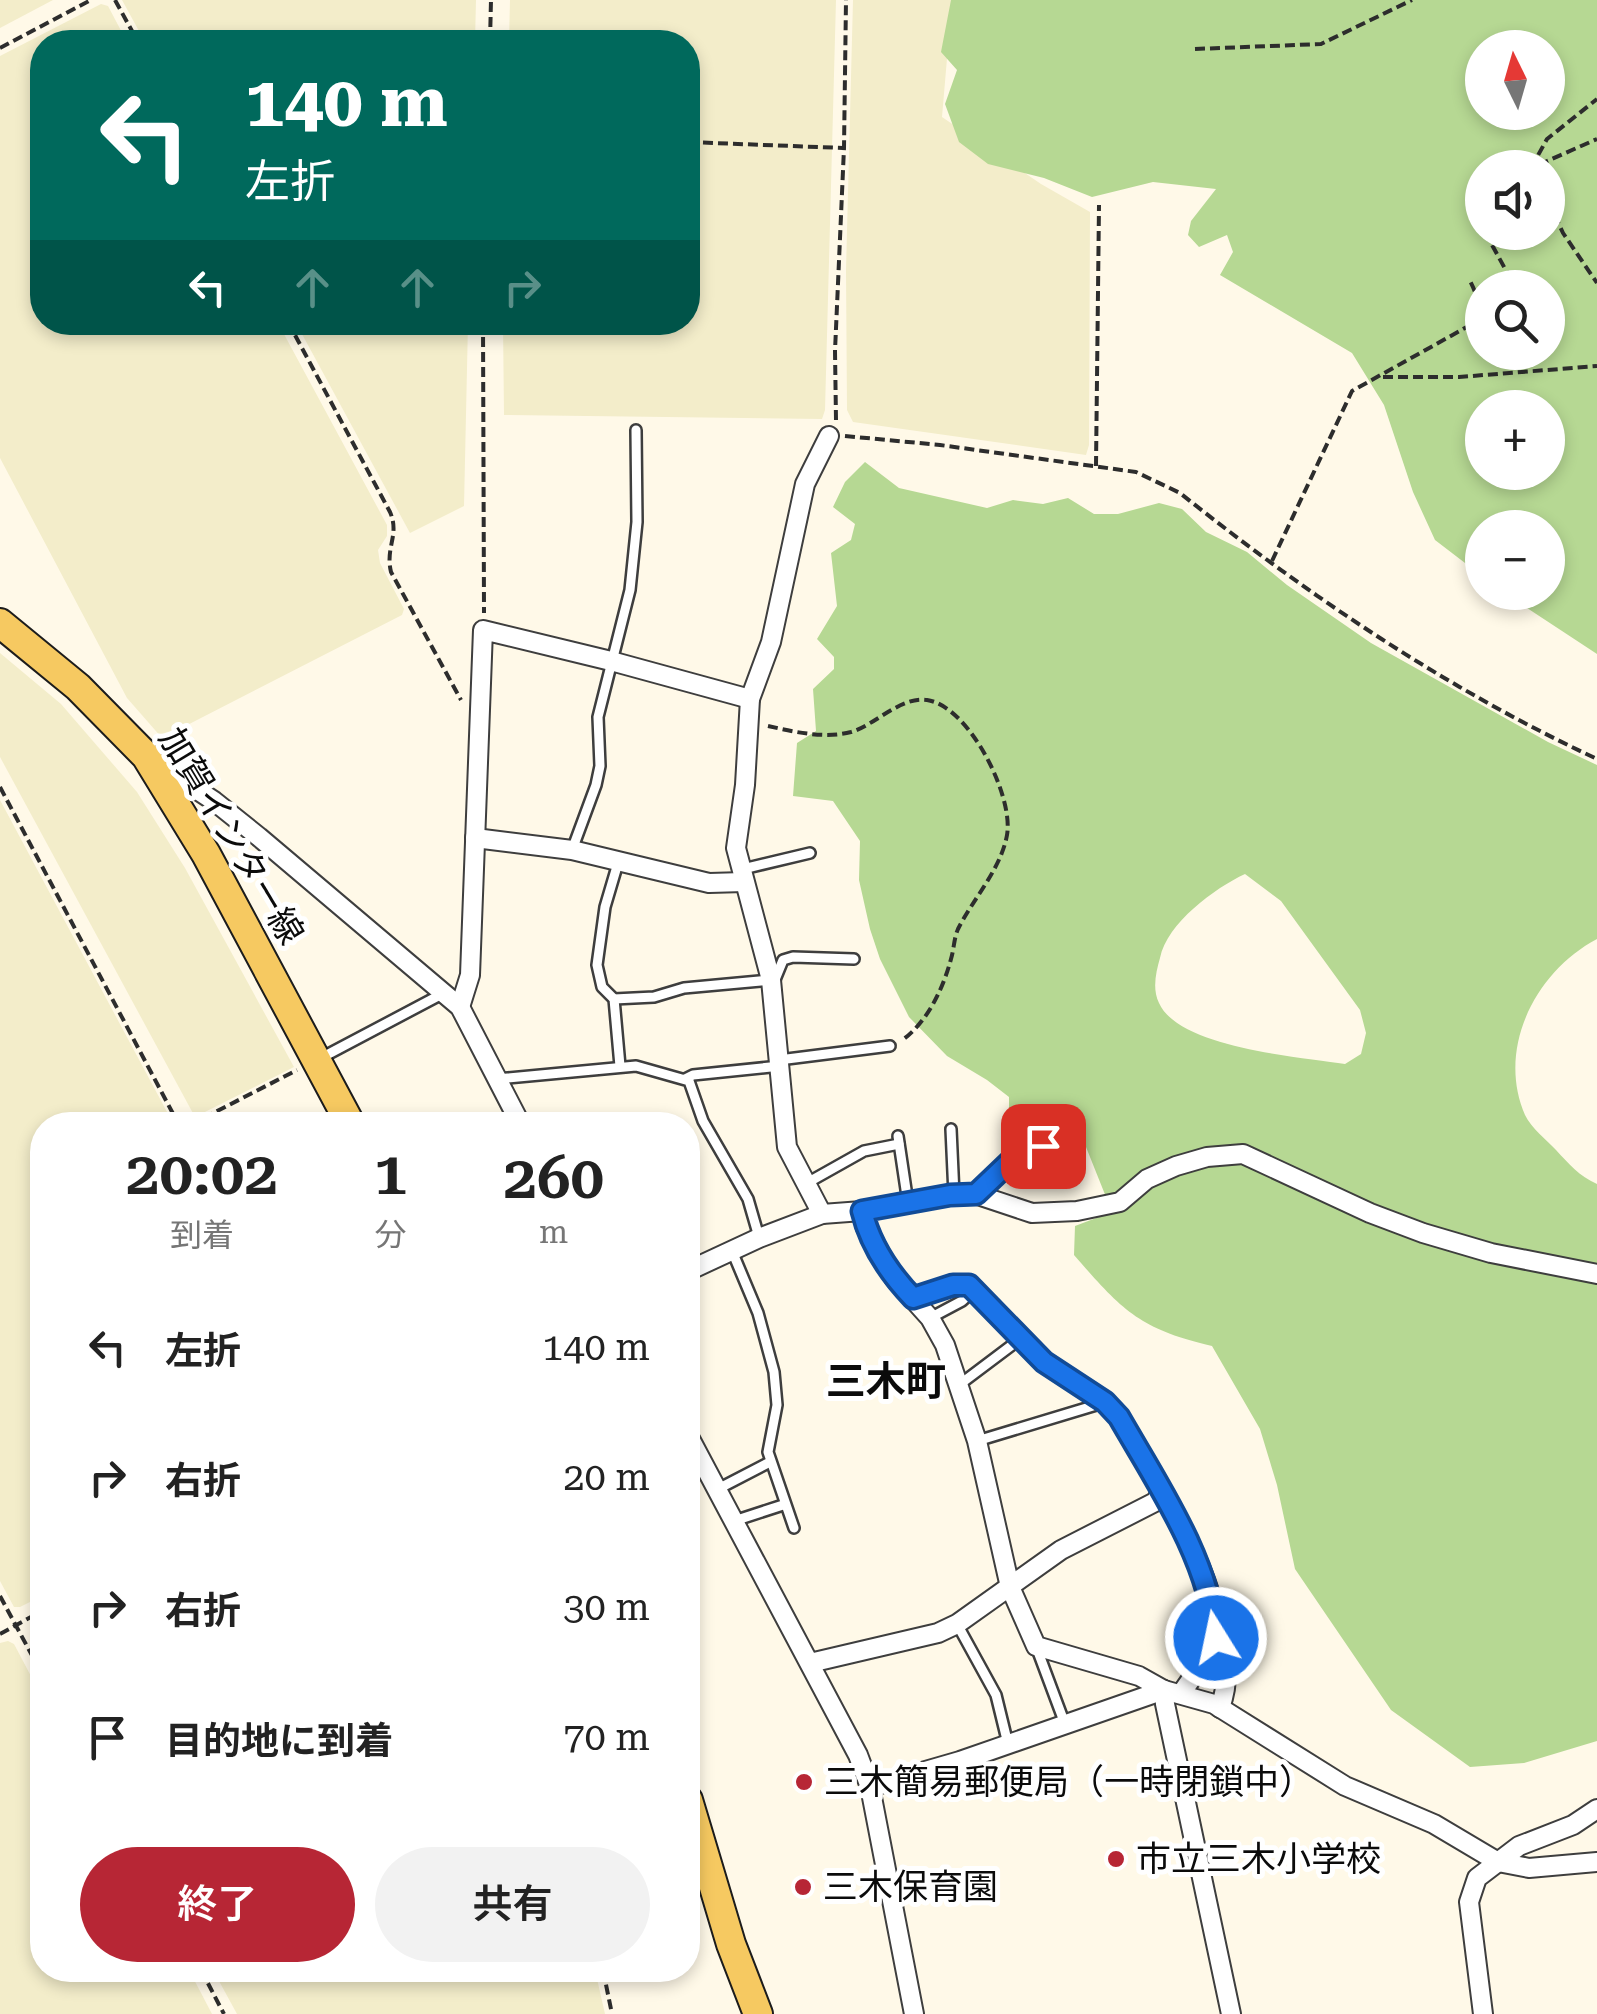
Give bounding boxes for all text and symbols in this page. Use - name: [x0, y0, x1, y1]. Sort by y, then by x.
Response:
- north arrow: [1465, 30, 1565, 130]
- map controls: [1465, 30, 1565, 610]
- text: 140 m: [245, 61, 448, 143]
- icon: left: [80, 70, 210, 200]
- button: sound: [1465, 150, 1565, 250]
- text: 左折: [245, 155, 335, 208]
- icon: left: [180, 260, 235, 315]
- icon: ahead: [285, 260, 340, 315]
- icon: ahead: [390, 260, 445, 315]
- icon: right: [495, 260, 550, 315]
- button: search: [1465, 270, 1565, 370]
- button: +: [1465, 390, 1565, 490]
- button: −: [1465, 510, 1565, 610]
- street label: 加賀インター線: [150, 720, 312, 952]
- pin: [1001, 1104, 1086, 1189]
- icon: arrive: [1016, 1119, 1071, 1174]
- text: 20:02: [126, 1138, 278, 1209]
- text: 1: [374, 1138, 407, 1209]
- text: 260: [503, 1142, 604, 1213]
- text: m: [539, 1213, 568, 1251]
- text: 到着: [170, 1216, 234, 1254]
- text: 分: [375, 1216, 407, 1254]
- icon: left: [80, 1320, 135, 1375]
- text: 140 m: [542, 1325, 650, 1369]
- text: 左折: [165, 1329, 241, 1373]
- district label: 三木町: [826, 1358, 946, 1405]
- icon: right: [80, 1450, 135, 1505]
- text: 20 m: [563, 1455, 650, 1499]
- text: 右折: [165, 1459, 241, 1503]
- icon: right: [80, 1580, 135, 1635]
- text: 30 m: [563, 1585, 650, 1629]
- position arrow: [1164, 1586, 1268, 1690]
- text: 右折: [165, 1589, 241, 1633]
- icon: arrive: [80, 1710, 135, 1765]
- text: 70 m: [563, 1715, 650, 1759]
- text: 目的地に到着: [165, 1719, 393, 1763]
- place label: 三木簡易郵便局（一時閉鎖中）: [824, 1762, 1314, 1803]
- marker: 三木簡易郵便局（一時閉鎖中）: [793, 1771, 815, 1793]
- place label: 市立三木小学校: [1136, 1839, 1381, 1880]
- button: 終了: [80, 1847, 355, 1962]
- button: 共有: [375, 1847, 650, 1962]
- marker: 市立三木小学校: [1105, 1848, 1127, 1870]
- place label: 三木保育園: [823, 1867, 998, 1908]
- marker: 三木保育園: [792, 1876, 814, 1898]

